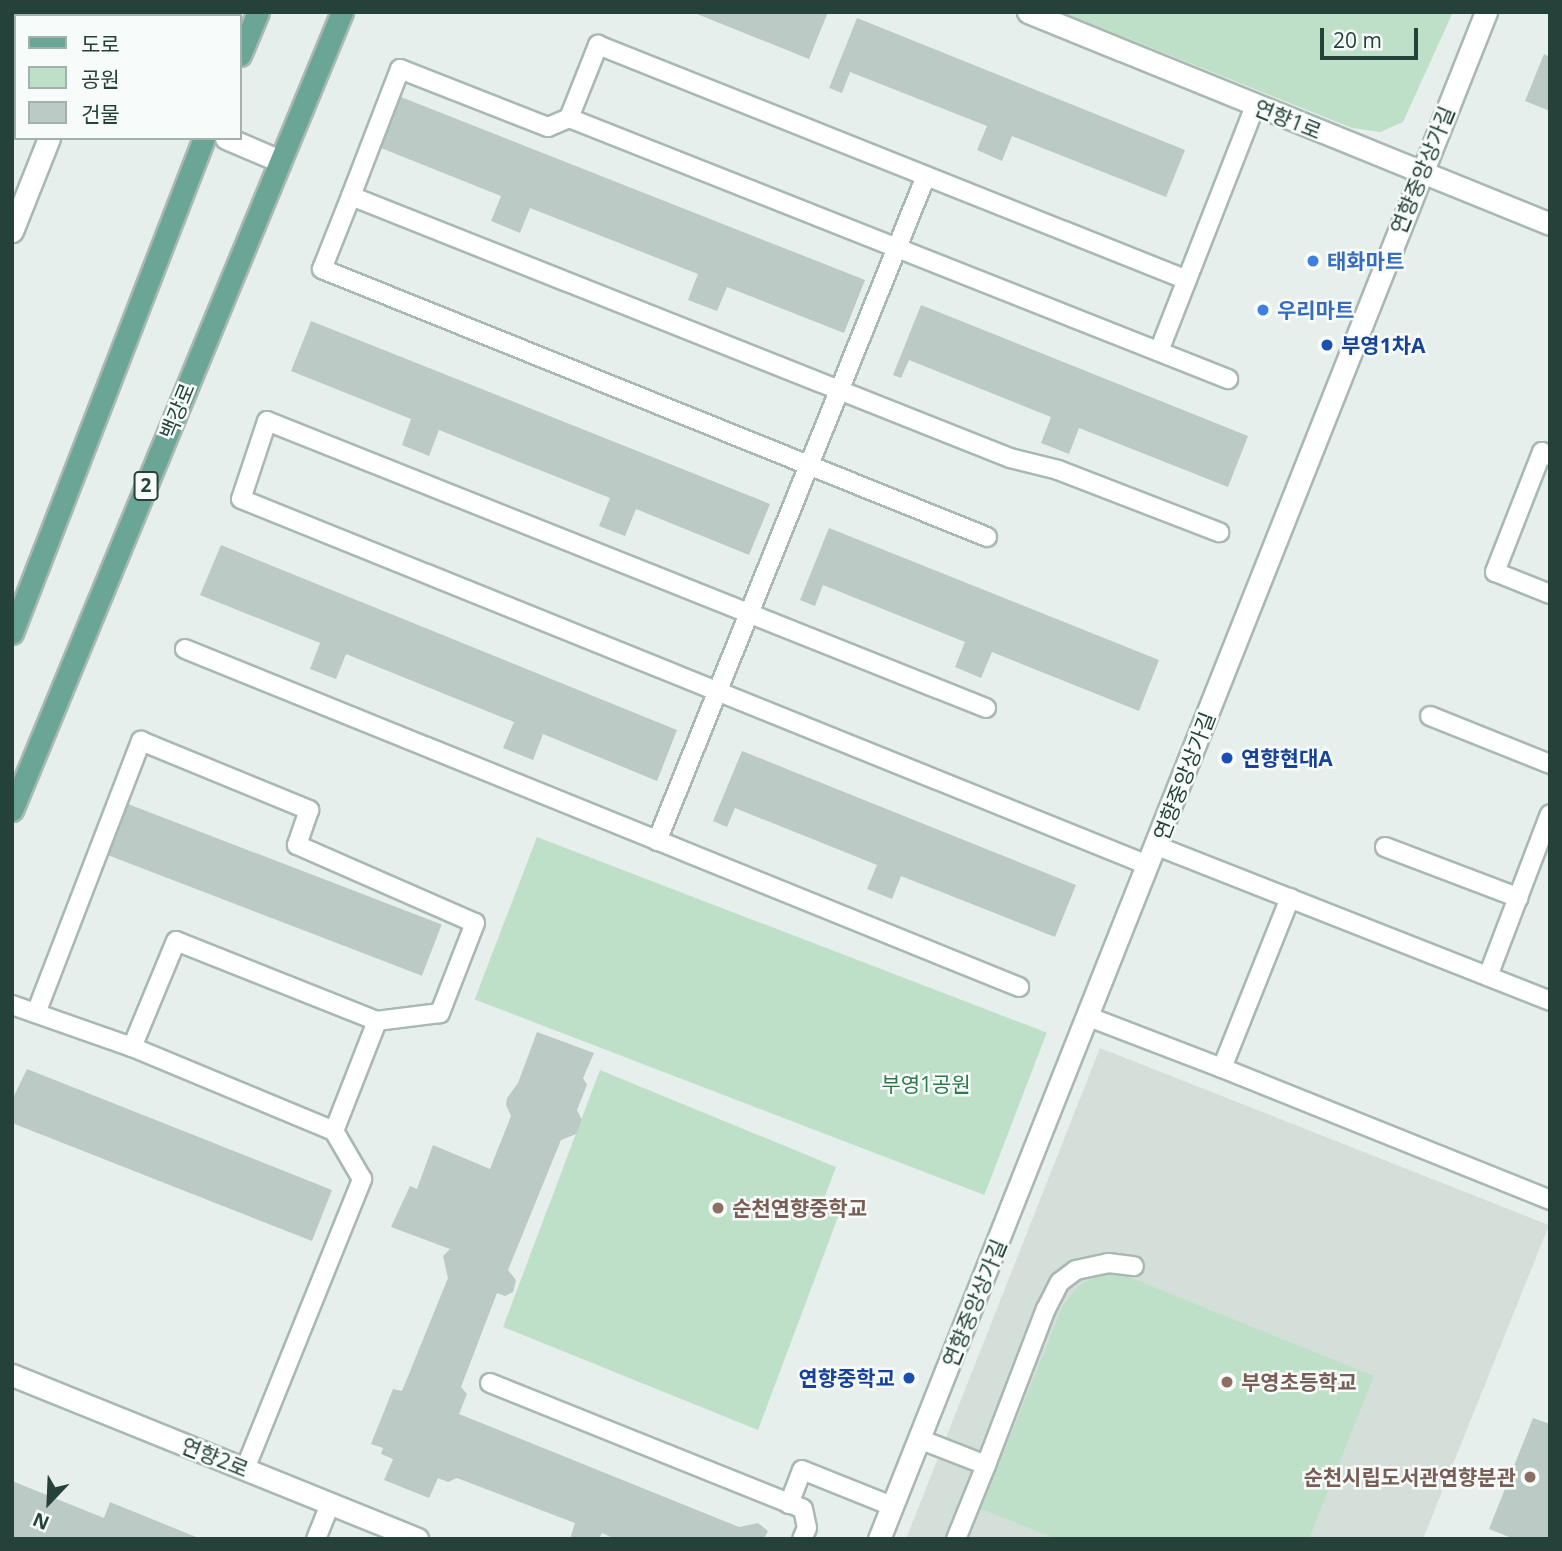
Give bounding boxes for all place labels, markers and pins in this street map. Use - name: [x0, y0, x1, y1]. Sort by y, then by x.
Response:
- place label: 태화마트: [1327, 248, 1404, 274]
- marker: 태화마트: [1305, 253, 1321, 269]
- place label: 우리마트: [1277, 297, 1354, 323]
- marker: 우리마트: [1255, 302, 1271, 318]
- place label: 부영1차A: [1341, 332, 1425, 358]
- marker: 부영1차A: [1319, 337, 1335, 353]
- place label: 연향현대A: [1241, 745, 1333, 771]
- marker: 연향현대A: [1219, 750, 1235, 766]
- place label: 순천연향중학교: [732, 1195, 867, 1221]
- marker: 순천연향중학교: [710, 1200, 726, 1216]
- place label: 연향중학교: [798, 1365, 895, 1391]
- place label: 부영초등학교: [1241, 1369, 1357, 1395]
- marker: 연향중학교: [901, 1370, 917, 1386]
- marker: 부영초등학교: [1219, 1374, 1235, 1390]
- place label: 순천시립도서관연향분관: [1303, 1464, 1516, 1490]
- marker: 순천시립도서관연향분관: [1522, 1469, 1538, 1485]

